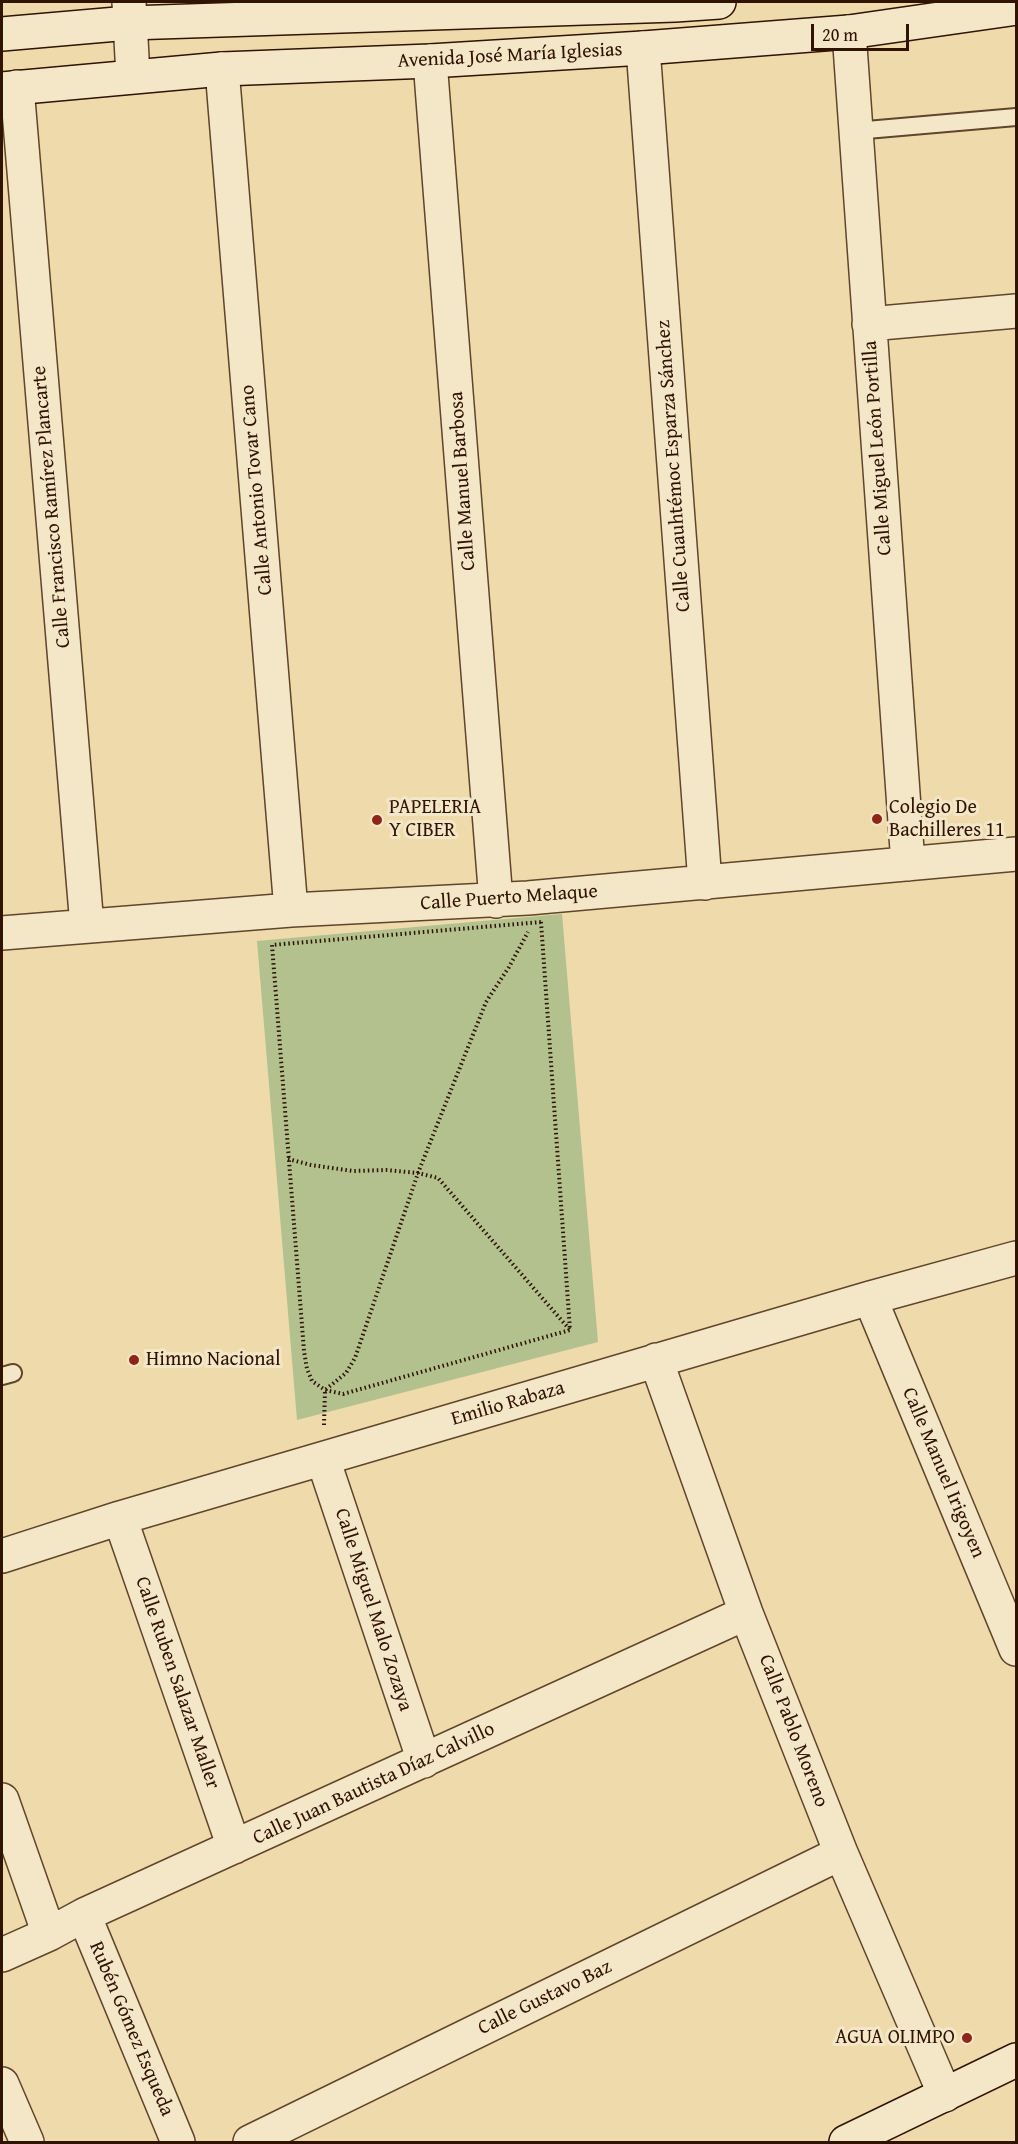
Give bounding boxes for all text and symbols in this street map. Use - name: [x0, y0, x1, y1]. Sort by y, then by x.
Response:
- scale bar: [814, 12, 912, 50]
- text: 20 m: [822, 21, 858, 48]
- street label: Avenida José María Iglesias: [397, 38, 623, 74]
- street label: Calle Cuauhtémoc Esparza Sánchez: [652, 319, 696, 613]
- street label: Calle Miguel León Portilla: [859, 340, 897, 556]
- street label: Calle Francisco Ramírez Plancarte: [28, 365, 76, 649]
- street label: Calle Antonio Tovar Cano: [236, 384, 278, 596]
- street label: Calle Manuel Barbosa: [445, 391, 481, 571]
- place label: PAPELERIA Y CIBER: [389, 796, 481, 843]
- place label: Colegio De Bachilleres 11: [889, 796, 1005, 843]
- marker: Colegio De Bachilleres 11: [870, 812, 884, 826]
- marker: PAPELERIA Y CIBER: [370, 813, 384, 827]
- street label: Calle Puerto Melaque: [419, 880, 599, 916]
- place label: Himno Nacional: [146, 1348, 281, 1372]
- marker: Himno Nacional: [127, 1353, 141, 1367]
- street label: Emilio Rabaza: [449, 1376, 567, 1432]
- street label: Calle Manuel Irigoyen: [896, 1384, 990, 1562]
- street label: Calle Miguel Malo Zozaya: [329, 1506, 417, 1714]
- street label: Calle Ruben Salazar Maller: [129, 1574, 225, 1792]
- street label: Calle Pablo Moreno: [753, 1651, 833, 1811]
- street label: Calle Juan Bautista Díaz Calvillo: [249, 1717, 499, 1851]
- street label: Rubén Gómez Esqueda: [83, 1938, 179, 2120]
- street label: Calle Gustavo Baz: [474, 1955, 616, 2041]
- place label: AGUA OLIMPO: [835, 2026, 955, 2050]
- marker: AGUA OLIMPO: [960, 2031, 974, 2045]

